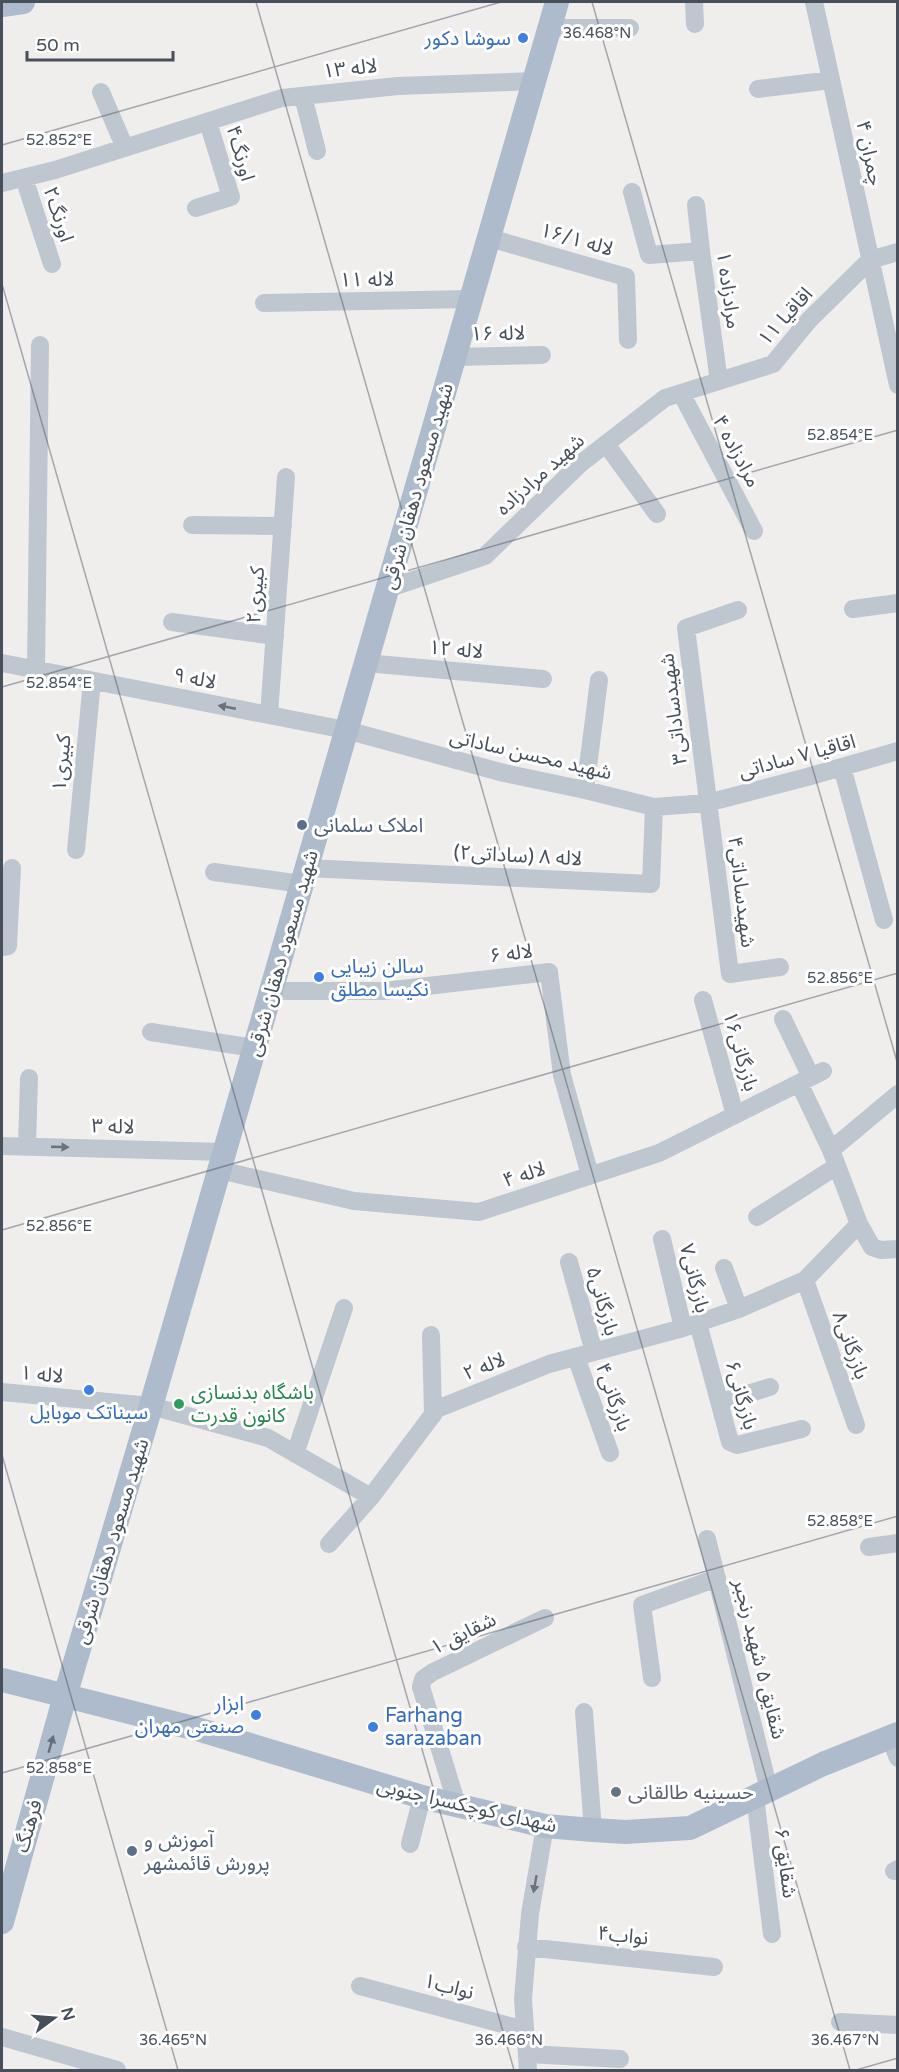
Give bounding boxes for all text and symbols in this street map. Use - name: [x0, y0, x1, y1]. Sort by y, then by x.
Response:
- scale bar: [27, 24, 172, 62]
- text: 36.468°N: [563, 24, 631, 42]
- place label: سوشا دکور: [424, 27, 511, 51]
- marker: سوشا دکور: [516, 31, 530, 45]
- text: 50 m: [36, 34, 80, 56]
- street label: لاله ۱۳: [322, 54, 379, 84]
- street label: چمران ۴: [850, 118, 888, 188]
- street label: اورنگ۴: [221, 123, 259, 184]
- text: 52.852°E: [26, 131, 92, 149]
- street label: اورنگ۲: [38, 184, 78, 245]
- street label: لاله ۱۶/۱: [537, 218, 616, 262]
- street label: مرادزاده ۱: [711, 250, 745, 330]
- street label: لاله ۱۱: [339, 268, 395, 292]
- street label: اقاقیا ۱۱: [753, 283, 818, 351]
- street label: لاله ۱۶: [470, 322, 526, 346]
- street label: شهید مسعود دهقان شرقی: [377, 380, 459, 592]
- street label: مرادزاده ۴: [707, 411, 765, 492]
- text: 52.854°E: [807, 426, 873, 444]
- street label: شهید مرادزاده: [492, 429, 590, 521]
- street label: کبیری۲: [242, 565, 270, 624]
- street label: لاله ۱۲: [428, 636, 484, 664]
- street label: شهیدساداتی۳: [655, 652, 693, 766]
- street label: لاله ۹: [171, 663, 218, 695]
- text: 52.854°E: [26, 674, 92, 692]
- one-way arrow: [217, 702, 236, 711]
- street label: شهید محسن ساداتی: [447, 725, 614, 785]
- street label: اقاقیا ۷ ساداتی: [736, 730, 858, 784]
- street label: کبیری۱: [48, 733, 77, 793]
- place label: املاک سلمانی: [314, 814, 423, 838]
- marker: املاک سلمانی: [295, 818, 309, 832]
- street label: شهیدساداتی۴: [722, 835, 760, 949]
- street label: لاله ۸ (ساداتی۲): [453, 841, 583, 871]
- street label: شهید مسعود دهقان شرقی: [242, 847, 324, 1059]
- street label: لاله ۶: [488, 939, 534, 969]
- place label: سالن زیبایی نکیسا مطلق: [331, 955, 429, 1002]
- text: 52.856°E: [807, 969, 873, 987]
- marker: سالن زیبایی نکیسا مطلق: [312, 970, 326, 984]
- street label: بازرگانی۱۶: [717, 1008, 763, 1094]
- street label: لاله ۳: [91, 1114, 135, 1140]
- one-way arrow: [50, 1143, 69, 1152]
- street label: لاله ۴: [500, 1157, 549, 1193]
- text: 52.856°E: [26, 1217, 92, 1235]
- street label: بازرگانی۷: [674, 1241, 714, 1315]
- street label: بازرگانی۵: [581, 1264, 623, 1339]
- street label: بازرگانی۸: [827, 1308, 873, 1383]
- street label: لاله ۲: [460, 1348, 509, 1386]
- street label: بازرگانی۶: [720, 1358, 762, 1433]
- street label: بازرگانی۴: [590, 1360, 636, 1435]
- street label: لاله ۱: [19, 1361, 64, 1389]
- place label: باشگاه بدنسازی کانون قدرت: [191, 1381, 314, 1428]
- marker: سیناتک موبایل: [82, 1383, 96, 1397]
- marker: باشگاه بدنسازی کانون قدرت: [172, 1397, 186, 1411]
- place label: سیناتک موبایل: [30, 1401, 148, 1425]
- street label: شهید مسعود دهقان شرقی: [69, 1436, 155, 1647]
- text: 52.858°E: [807, 1512, 873, 1530]
- street label: شقایق ۵ شهید رنجبر: [727, 1576, 791, 1742]
- street label: شقایق ۱: [427, 1608, 500, 1660]
- place label: ابزار صنعتی مهران: [135, 1692, 244, 1739]
- place label: Farhang sarazaban: [385, 1704, 482, 1751]
- marker: ابزار صنعتی مهران: [249, 1708, 263, 1722]
- marker: Farhang sarazaban: [366, 1720, 380, 1734]
- one-way arrow: [47, 1735, 56, 1753]
- text: 52.858°E: [26, 1759, 92, 1777]
- street label: شهدای کوچکسرا جنوبی: [375, 1774, 559, 1838]
- place label: حسینیه طالقانی: [628, 1781, 754, 1805]
- marker: حسینیه طالقانی: [609, 1785, 623, 1799]
- street label: فرهنگ: [10, 1797, 48, 1855]
- street label: شقایق ۶: [769, 1827, 801, 1899]
- place label: آموزش و پرورش قائمشهر: [143, 1829, 270, 1876]
- marker: آموزش و پرورش قائمشهر: [125, 1844, 139, 1858]
- one-way arrow: [530, 1875, 539, 1894]
- street label: نواب۴: [596, 1921, 649, 1951]
- street label: نواب۱: [421, 1969, 476, 2005]
- north arrow: [24, 1988, 84, 2048]
- text: N: [56, 2005, 79, 2023]
- text: 36.465°N: [139, 2031, 207, 2049]
- text: 36.466°N: [475, 2031, 543, 2049]
- text: 36.467°N: [811, 2031, 879, 2049]

